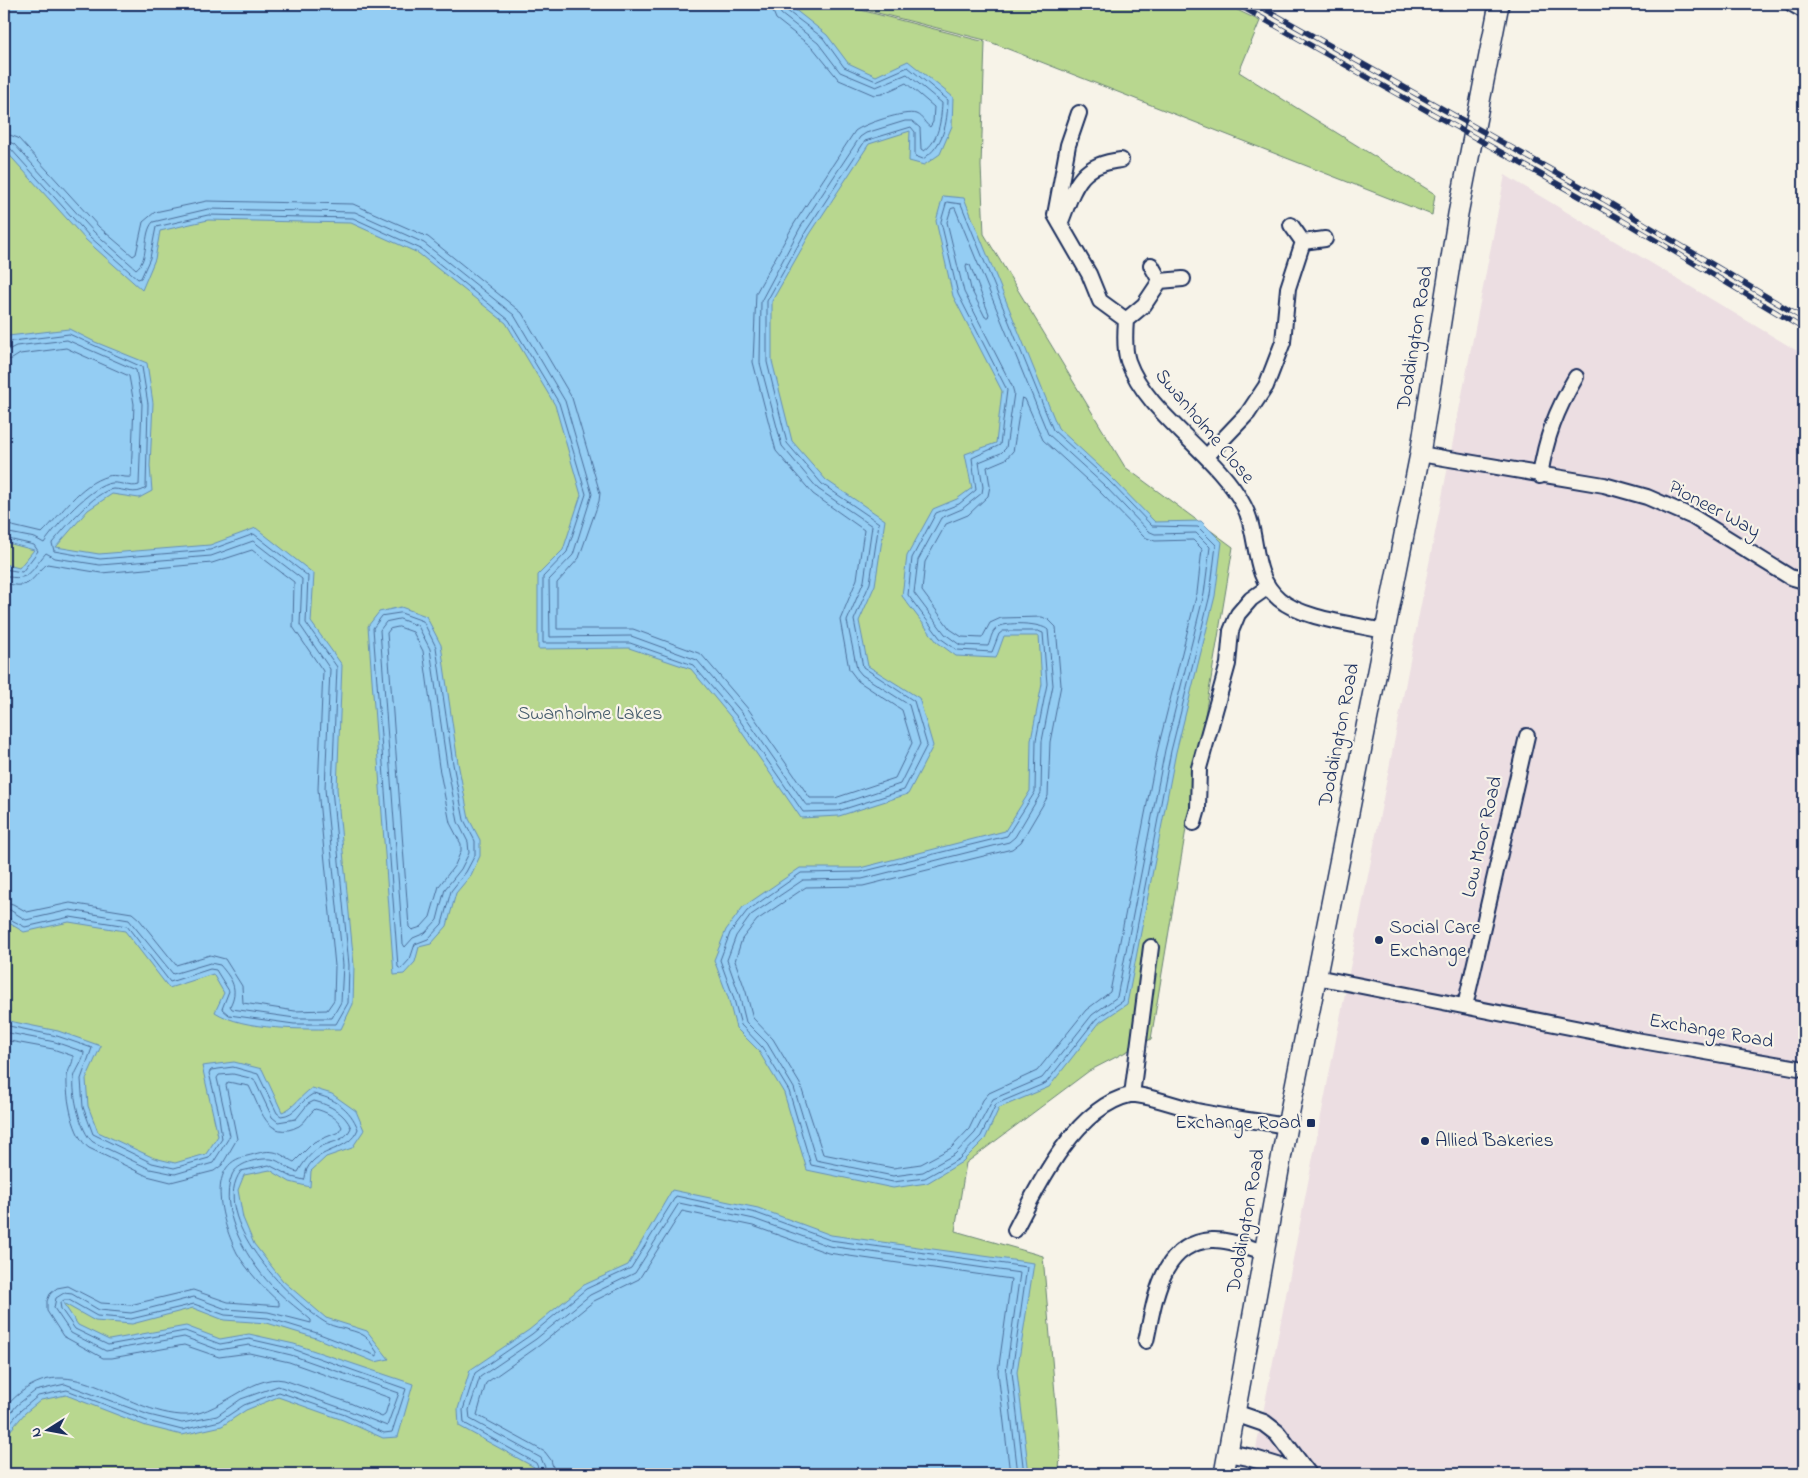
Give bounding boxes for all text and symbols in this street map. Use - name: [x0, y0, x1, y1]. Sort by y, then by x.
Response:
- street label: Doddington Road: [1390, 264, 1443, 413]
- street label: Swanholme Close: [1147, 363, 1261, 491]
- street label: Pioneer Way: [1663, 474, 1765, 546]
- street label: Doddington Road: [1312, 661, 1369, 810]
- park label: Swanholme Lakes: [518, 700, 662, 729]
- street label: Low Moor Road: [1455, 774, 1511, 900]
- place label: Social Care Exchange: [1389, 914, 1481, 967]
- marker: Social Care Exchange: [1373, 934, 1385, 946]
- street label: Exchange Road: [1646, 1007, 1776, 1058]
- place label: Exchange Road: [1175, 1109, 1301, 1139]
- marker: Exchange Road: [1305, 1117, 1317, 1129]
- place label: Allied Bakeries: [1435, 1127, 1554, 1156]
- marker: Allied Bakeries: [1419, 1135, 1431, 1147]
- street label: Doddington Road: [1220, 1147, 1275, 1296]
- north arrow: [22, 1406, 72, 1456]
- text: N: [26, 1426, 48, 1439]

